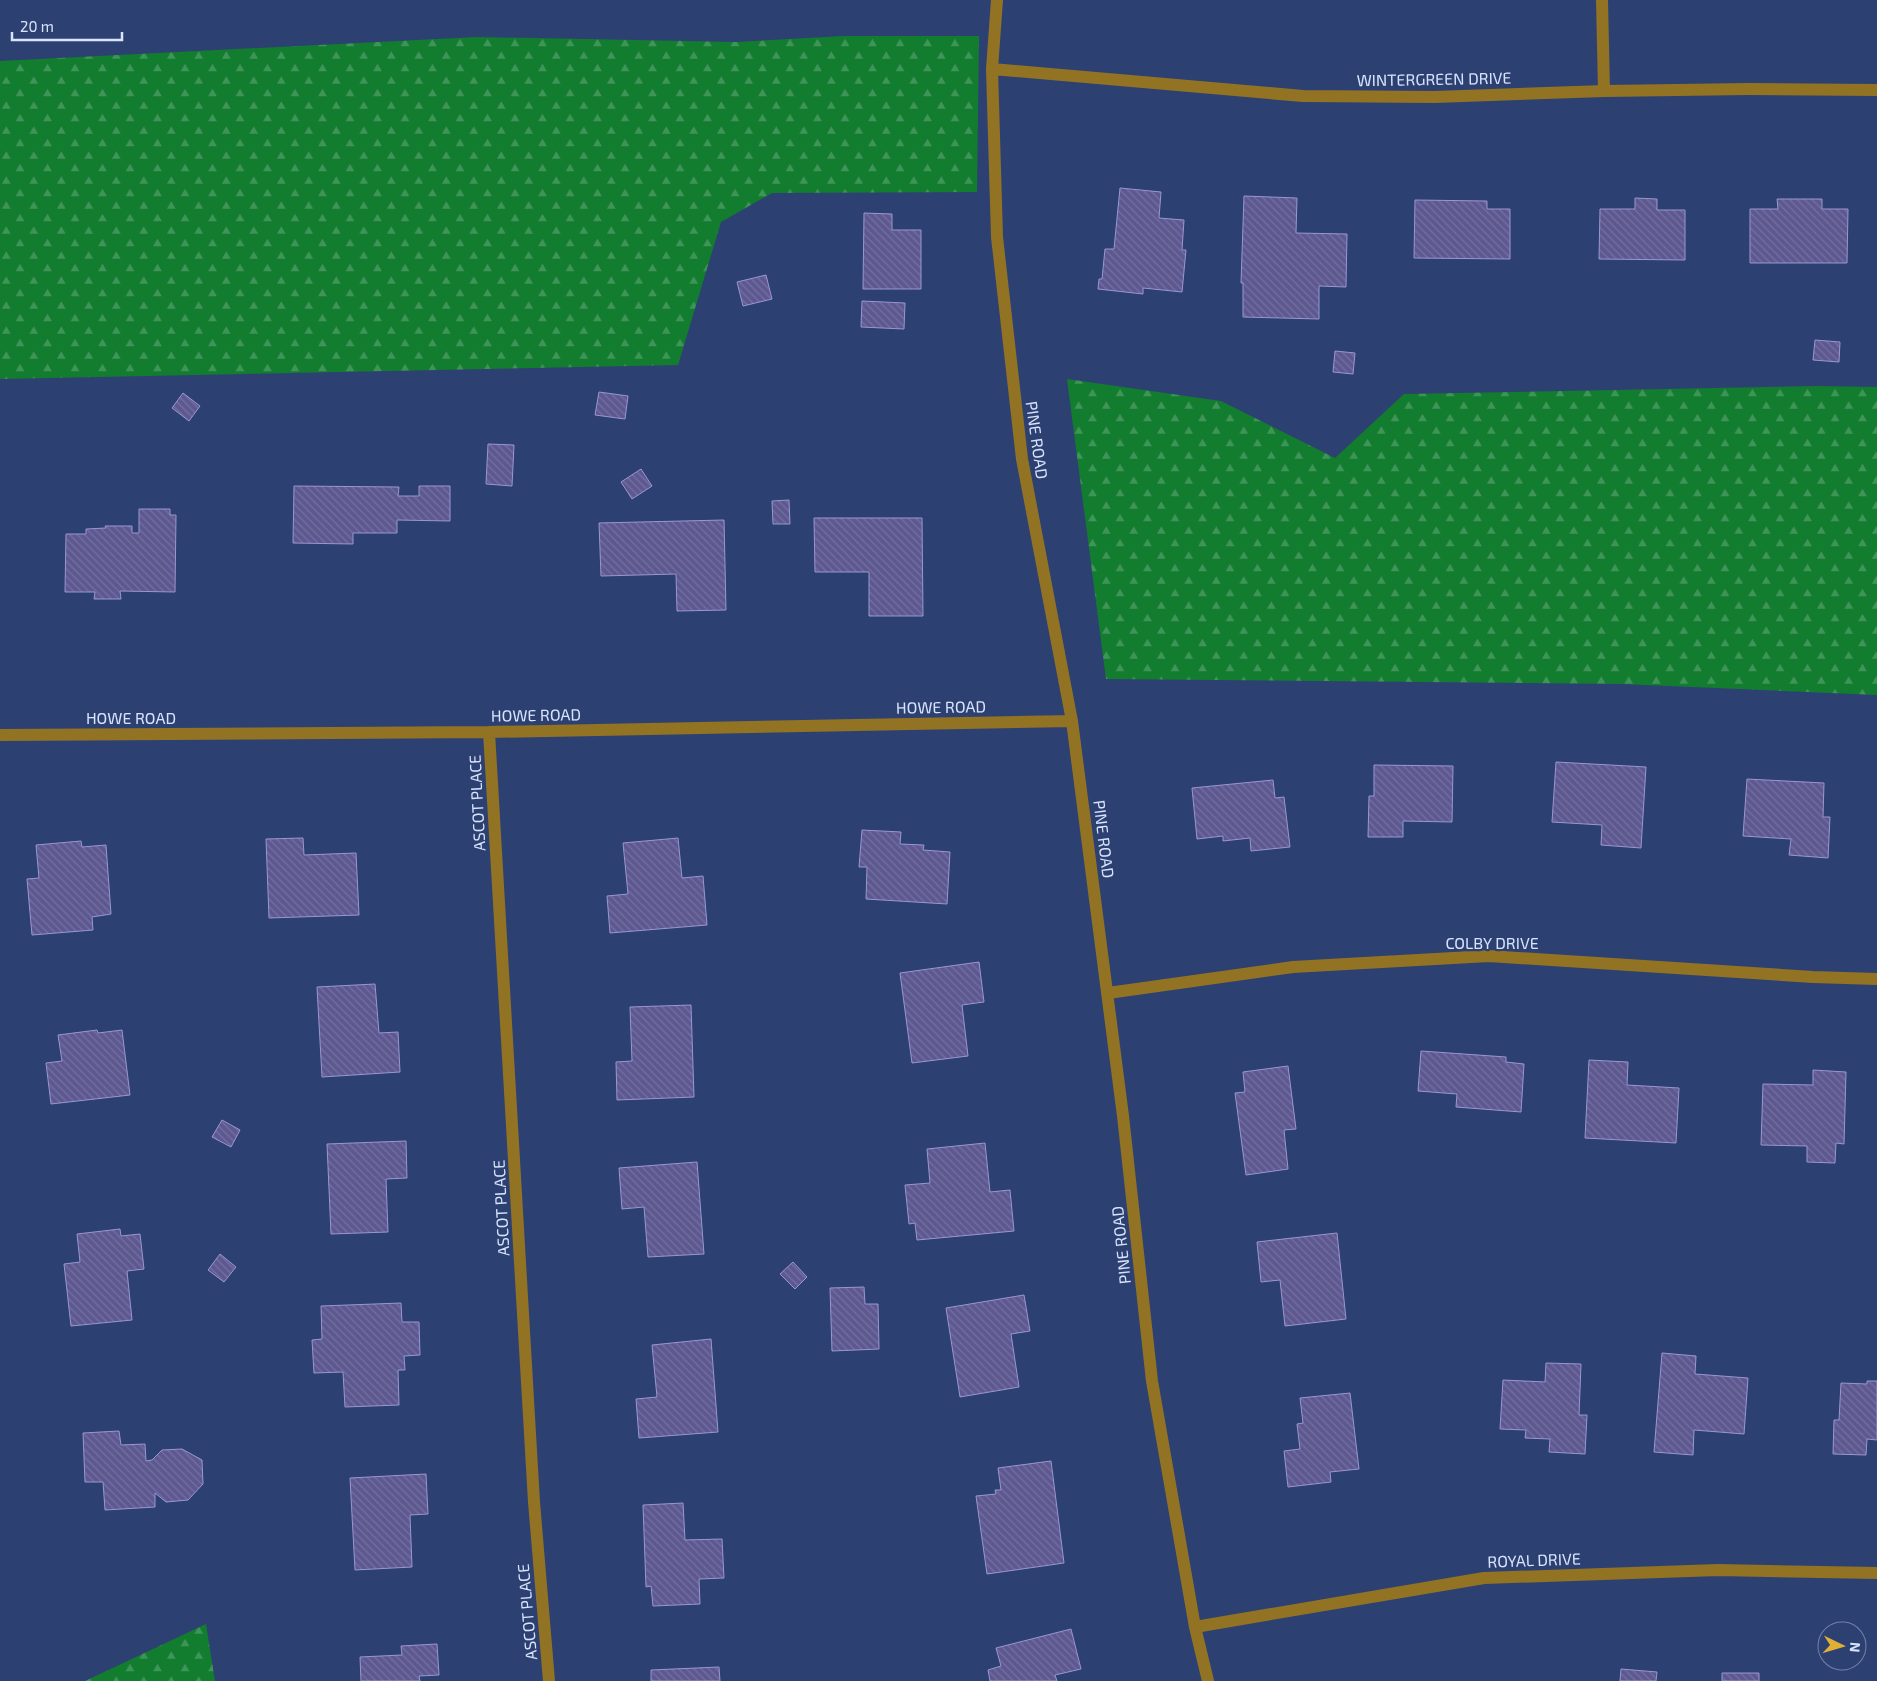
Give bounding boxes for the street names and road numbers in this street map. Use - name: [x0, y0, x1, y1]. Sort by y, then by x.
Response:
- street label: WINTERGREEN DRIVE: [1356, 68, 1512, 89]
- street label: PINE ROAD: [1023, 400, 1052, 480]
- street label: HOWE ROAD: [896, 696, 986, 717]
- street label: HOWE ROAD: [491, 704, 581, 725]
- street label: HOWE ROAD: [86, 708, 176, 727]
- street label: ASCOT PLACE: [464, 754, 489, 852]
- street label: PINE ROAD: [1090, 799, 1119, 879]
- street label: COLBY DRIVE: [1445, 933, 1539, 952]
- street label: ASCOT PLACE: [488, 1159, 513, 1257]
- street label: PINE ROAD: [1107, 1205, 1134, 1285]
- street label: ROYAL DRIVE: [1487, 1548, 1581, 1571]
- street label: ASCOT PLACE: [513, 1563, 540, 1661]

